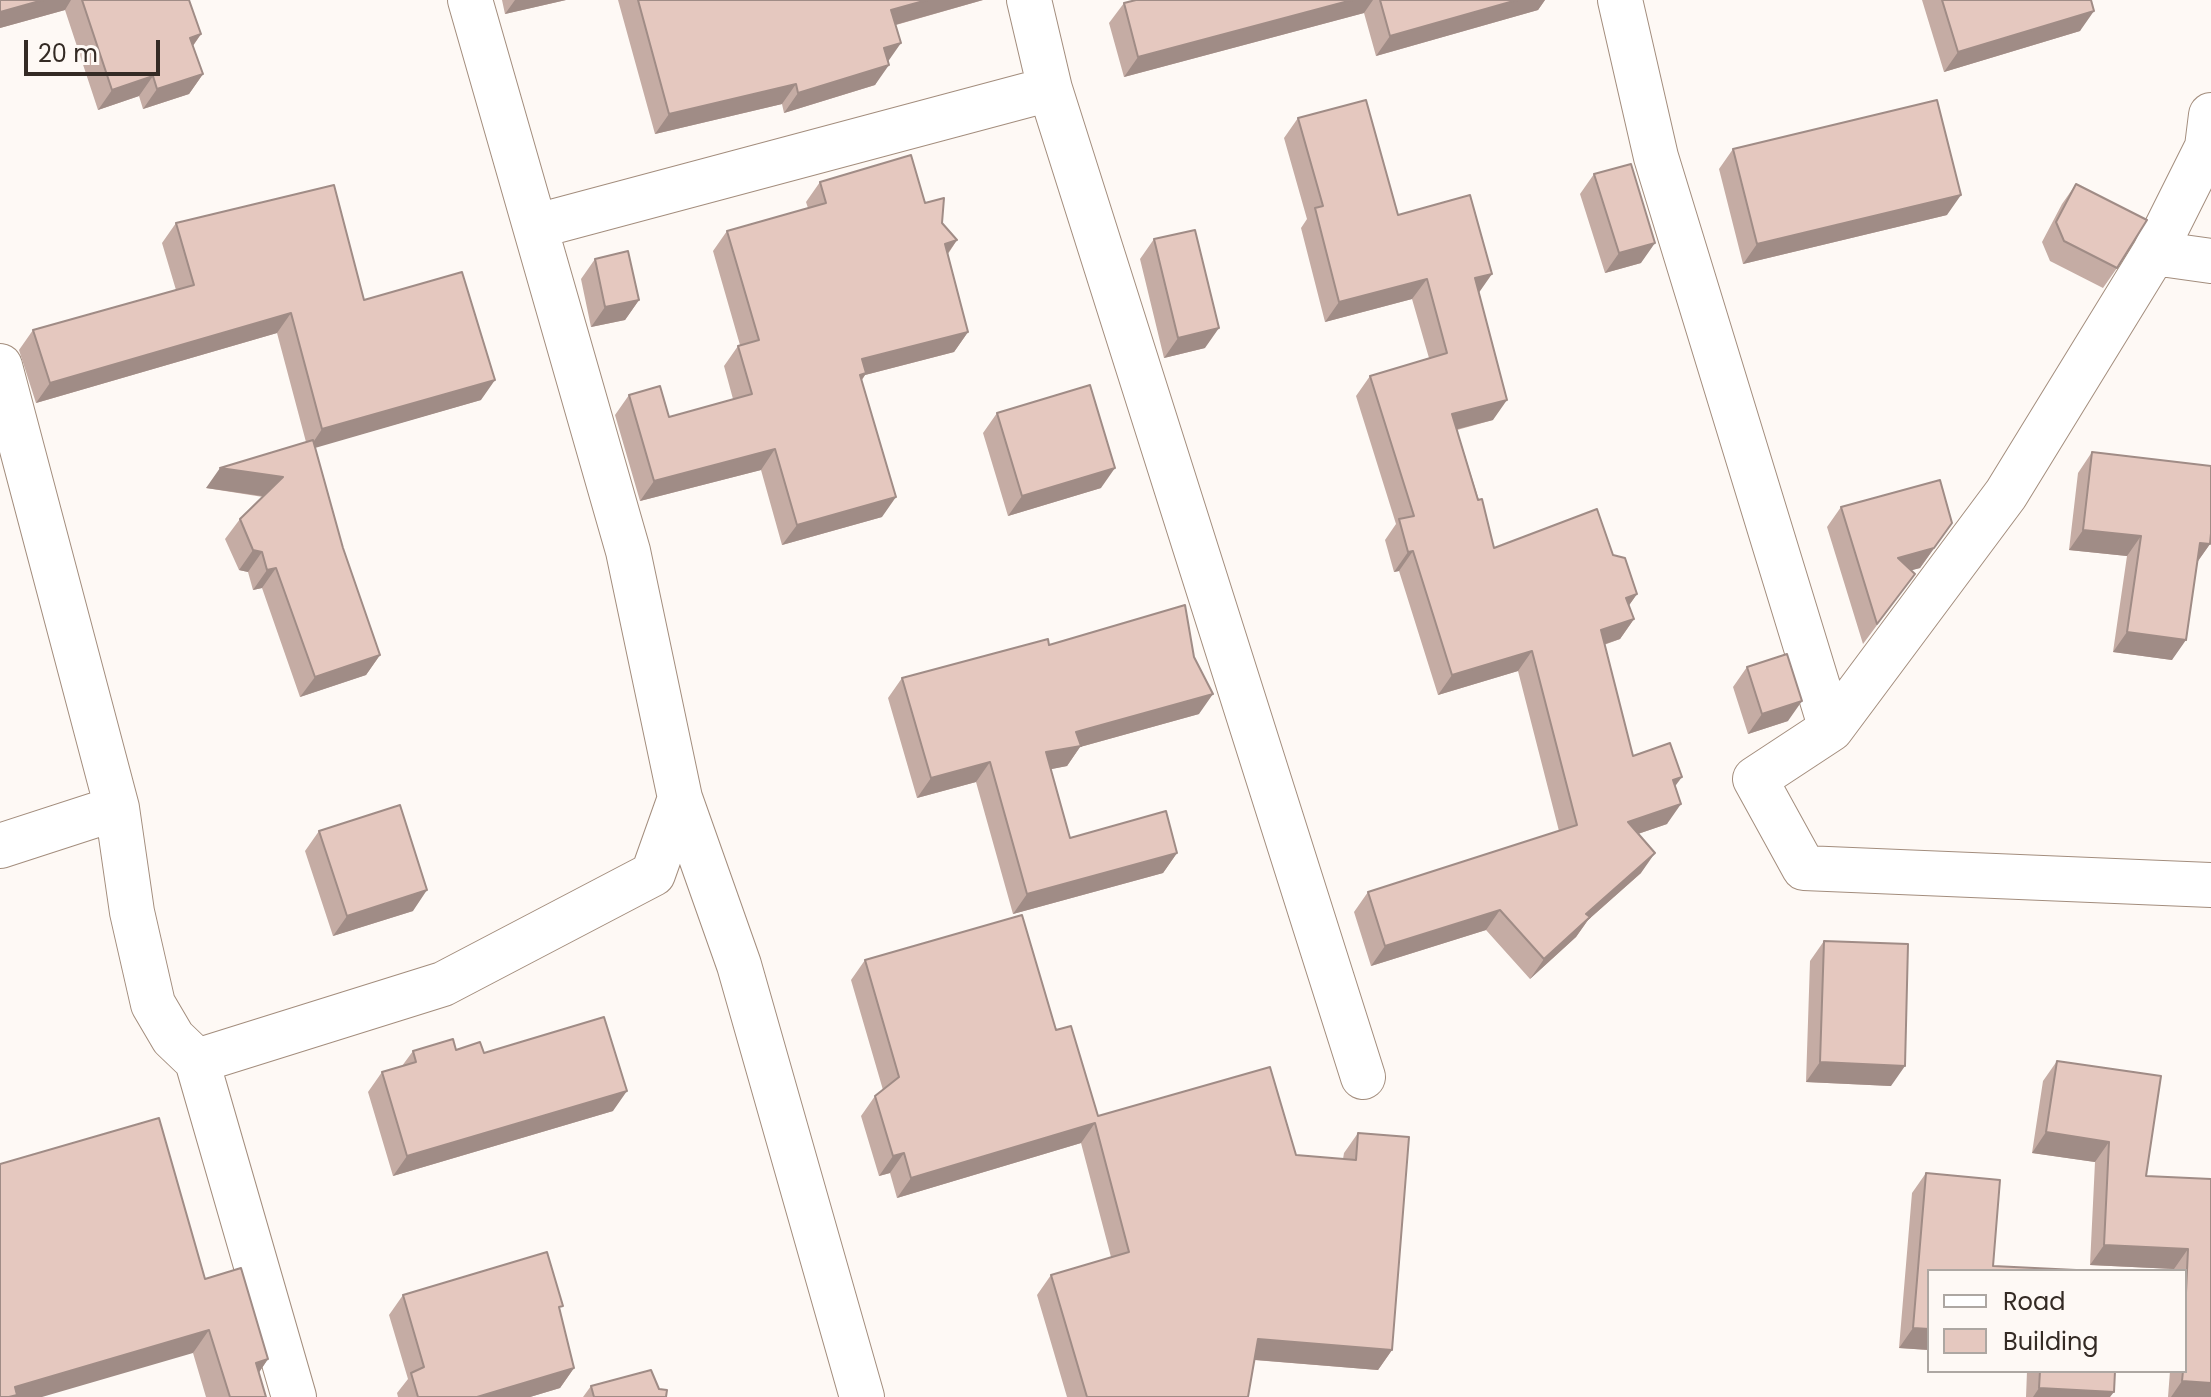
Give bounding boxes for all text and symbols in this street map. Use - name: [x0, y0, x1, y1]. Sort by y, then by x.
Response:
- scale bar: [28, 24, 164, 74]
- text: 20 m: [38, 37, 98, 70]
- legend: [1927, 1269, 2187, 1373]
- text: Road: [2003, 1285, 2065, 1318]
- text: Building: [2003, 1325, 2099, 1358]

